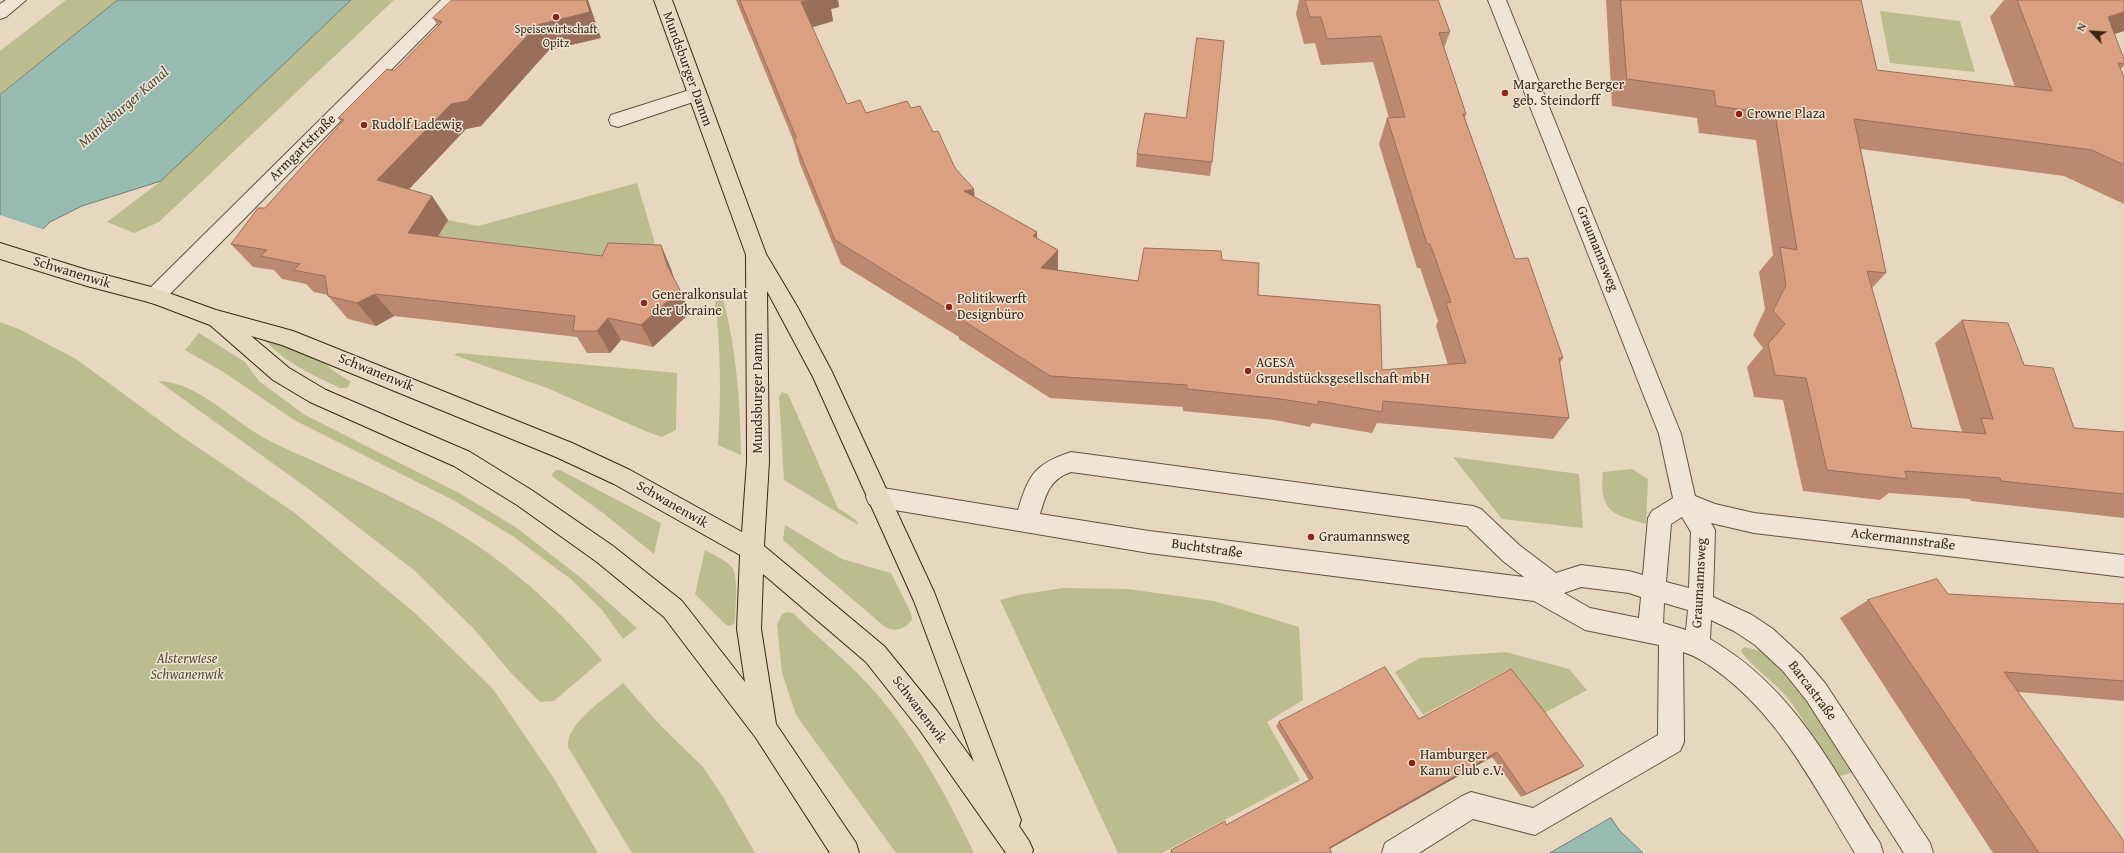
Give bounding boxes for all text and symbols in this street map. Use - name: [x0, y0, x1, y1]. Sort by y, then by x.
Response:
- street label: Mundsburger Damm: [658, 9, 716, 129]
- marker: Speisewirtschaft Opitz: [551, 12, 561, 22]
- north arrow: [2072, 12, 2112, 52]
- text: N: [2072, 20, 2090, 34]
- place label: Speisewirtschaft Opitz: [514, 23, 598, 51]
- water label: Mundsburger Kanal: [75, 64, 173, 152]
- place label: Margarethe Berger geb. Steindorff: [1513, 77, 1625, 110]
- marker: Margarethe Berger geb. Steindorff: [1500, 88, 1510, 98]
- place label: Crowne Plaza: [1747, 106, 1825, 122]
- marker: Crowne Plaza: [1734, 109, 1744, 119]
- street label: Armgartstraße: [266, 111, 340, 185]
- place label: Rudolf Ladewig: [372, 117, 462, 133]
- marker: Rudolf Ladewig: [359, 120, 369, 130]
- street label: Graumannsweg: [1572, 204, 1622, 294]
- street label: Schwanenwik: [31, 253, 113, 293]
- place label: Generalkonsulat der Ukraine: [652, 287, 748, 320]
- place label: Politikwerft Designbüro: [957, 291, 1027, 324]
- marker: Generalkonsulat der Ukraine: [639, 298, 649, 308]
- marker: Politikwerft Designbüro: [944, 302, 954, 312]
- street label: Mundsburger Damm: [750, 333, 766, 453]
- street label: Schwanenwik: [336, 350, 416, 396]
- place label: AGESA Grundstücksgesellschaft mbH: [1256, 355, 1430, 388]
- marker: AGESA Grundstücksgesellschaft mbH: [1243, 366, 1253, 376]
- street label: Schwanenwik: [633, 478, 711, 532]
- street label: Ackermannstraße: [1850, 525, 1956, 555]
- place label: Graumannsweg: [1319, 529, 1410, 545]
- marker: Graumannsweg: [1306, 532, 1316, 542]
- street label: Buchtstraße: [1170, 536, 1244, 562]
- street label: Graumannsweg: [1689, 537, 1711, 629]
- park label: Alsterwiese Schwanenwik: [150, 651, 224, 684]
- street label: Barcastraße: [1784, 658, 1840, 724]
- street label: Schwanenwik: [888, 673, 950, 747]
- place label: Hamburger Kanu Club e.V.: [1420, 747, 1504, 780]
- marker: Hamburger Kanu Club e.V.: [1407, 758, 1417, 768]

